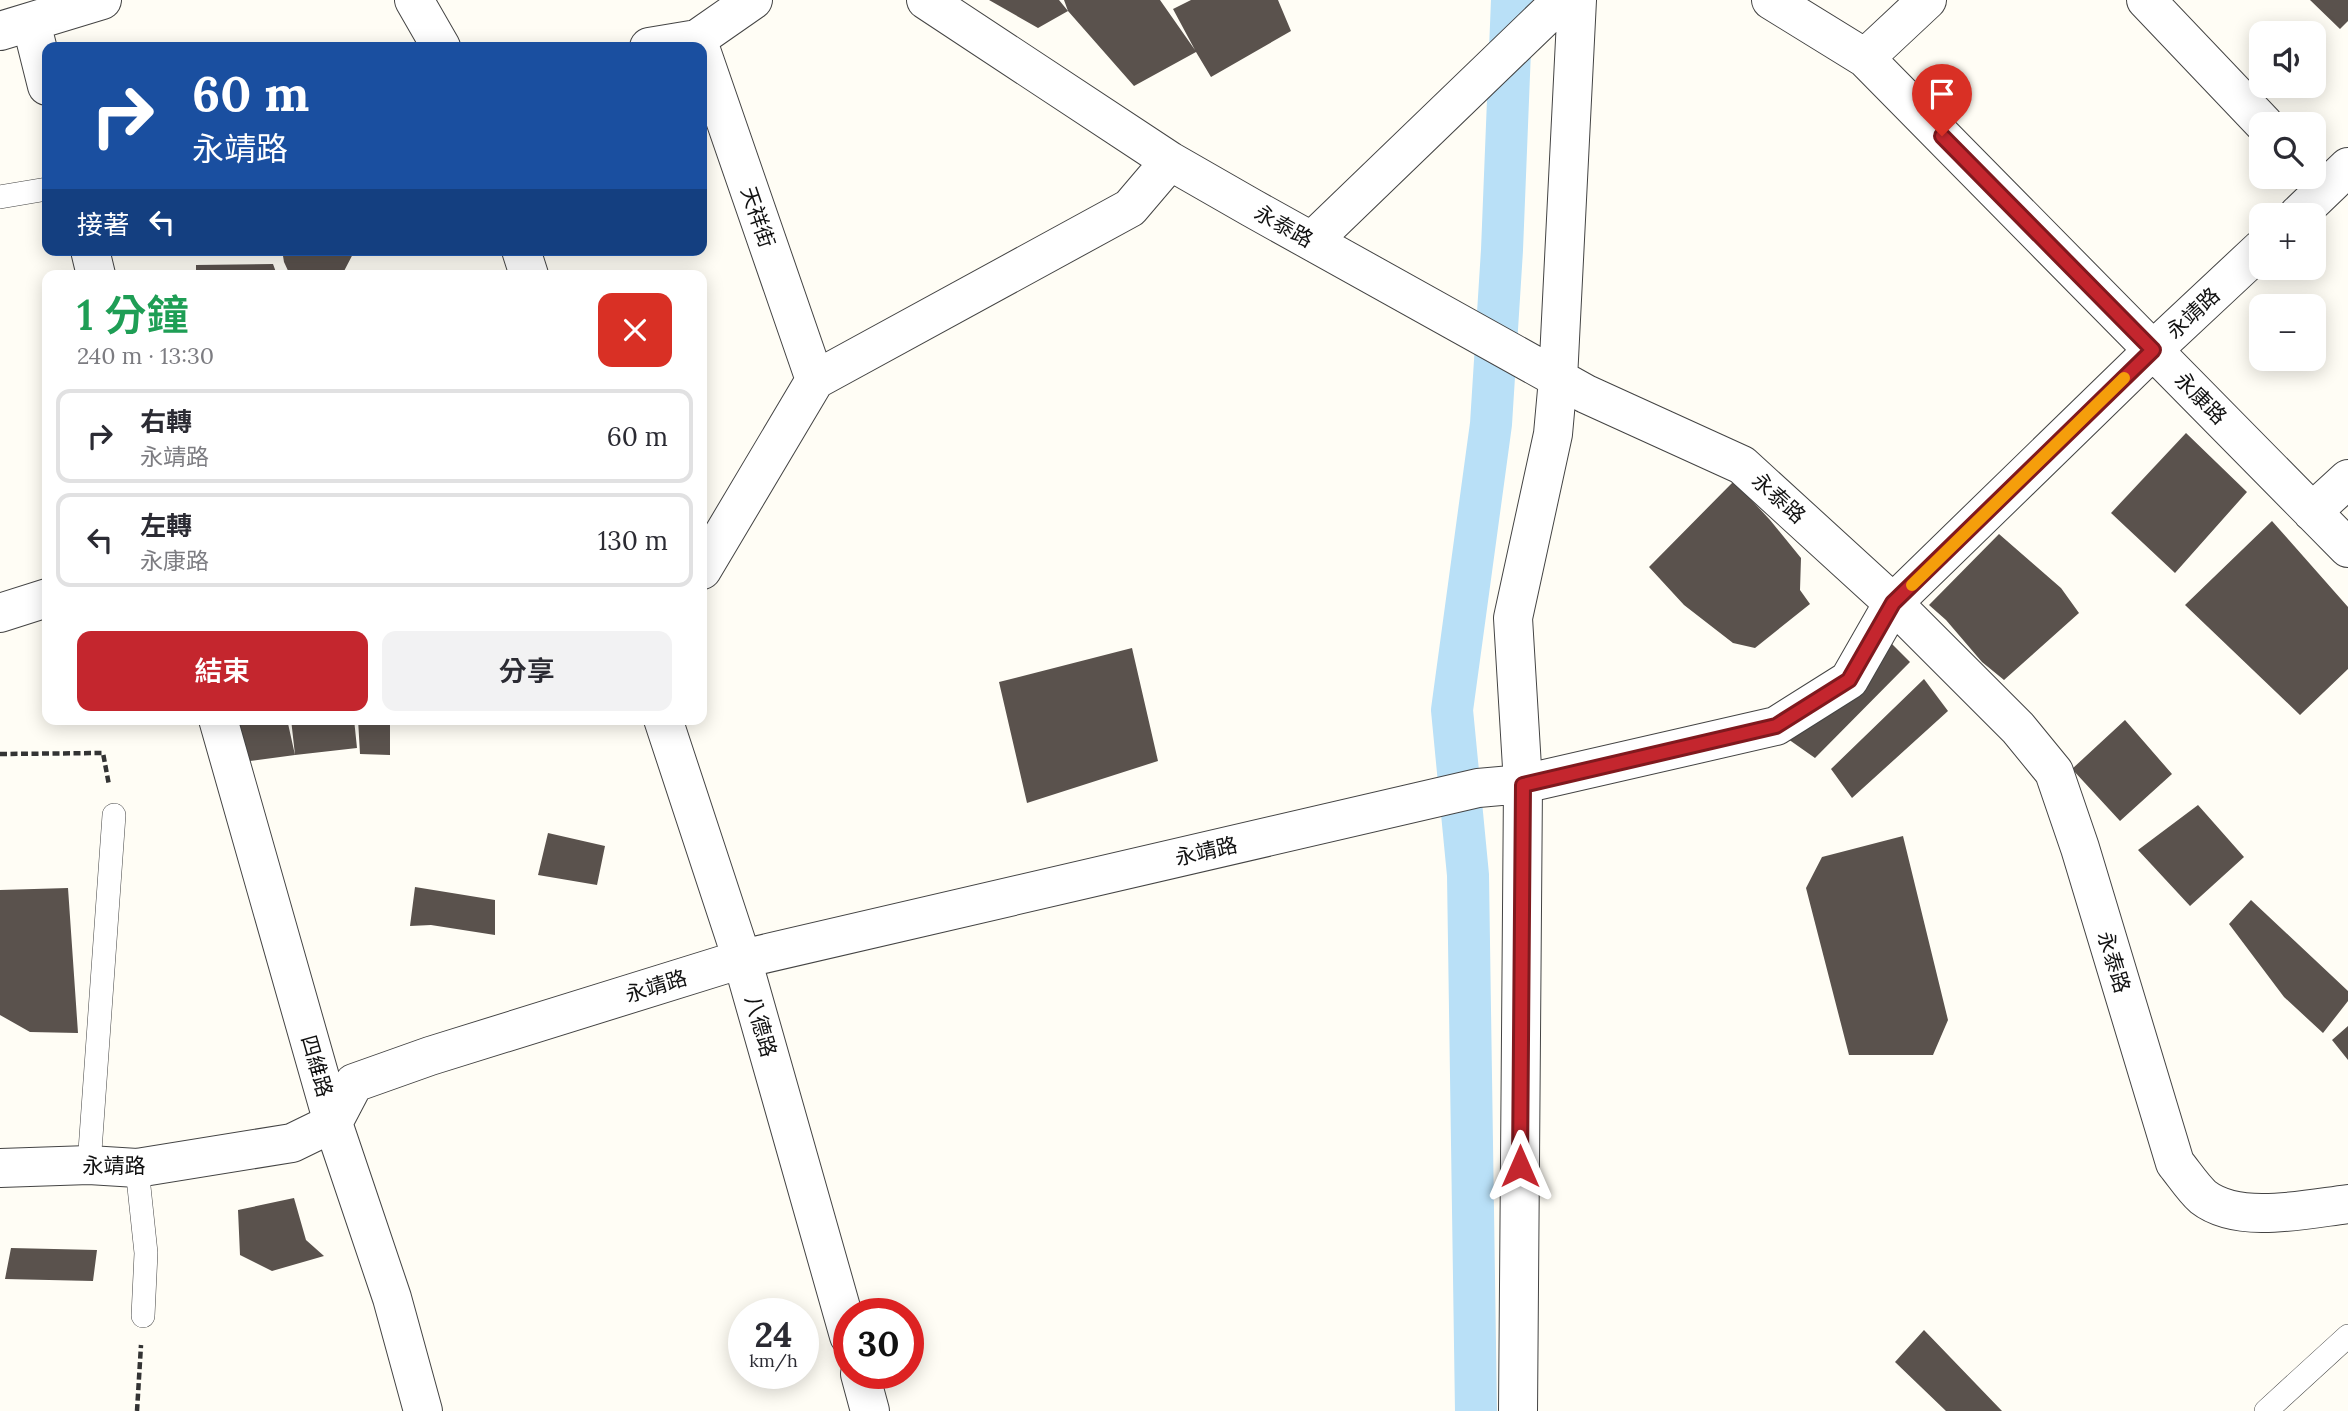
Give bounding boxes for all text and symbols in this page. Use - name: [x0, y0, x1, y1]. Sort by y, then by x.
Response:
- map controls: [2249, 21, 2326, 371]
- button: sound: [2249, 21, 2326, 98]
- text: 60 m: [192, 62, 309, 124]
- pin: [1912, 64, 1972, 136]
- icon: right: [77, 70, 168, 161]
- icon: arrive: [1923, 75, 1961, 113]
- button: search: [2249, 112, 2326, 189]
- text: 永靖路: [192, 128, 288, 169]
- street label: 天祥街: [735, 183, 781, 251]
- street label: 永泰路: [1250, 199, 1318, 253]
- icon: left: [143, 203, 181, 241]
- button: +: [2249, 203, 2326, 280]
- text: 接著: [77, 208, 129, 241]
- street label: 永靖路: [2161, 282, 2225, 344]
- text: 1 分鐘: [77, 288, 189, 342]
- button: close: [598, 293, 672, 367]
- button: −: [2249, 294, 2326, 371]
- text: 240 m · 13:30: [77, 341, 214, 370]
- street label: 永康路: [2169, 366, 2233, 430]
- text: 右轉: [140, 405, 192, 438]
- icon: right: [81, 417, 119, 455]
- text: 60 m: [607, 420, 668, 453]
- text: 永靖路: [140, 442, 209, 471]
- street label: 永泰路: [1747, 467, 1811, 529]
- text: 左轉: [140, 509, 192, 542]
- icon: left: [81, 521, 119, 559]
- text: 130 m: [598, 524, 668, 557]
- text: 永康路: [140, 546, 209, 575]
- button: 結束: [77, 631, 368, 711]
- button: 分享: [382, 631, 672, 711]
- street label: 永靖路: [1172, 831, 1240, 871]
- street label: 永泰路: [2092, 928, 2136, 996]
- street label: 永靖路: [622, 964, 690, 1008]
- street label: 八德路: [739, 992, 783, 1060]
- street label: 四維路: [295, 1032, 339, 1100]
- position arrow: [1483, 1129, 1557, 1203]
- street label: 永靖路: [83, 1152, 146, 1179]
- speed limit sign: 30: [833, 1298, 924, 1389]
- text: 24: [755, 1312, 792, 1357]
- text: km/h: [749, 1349, 798, 1372]

